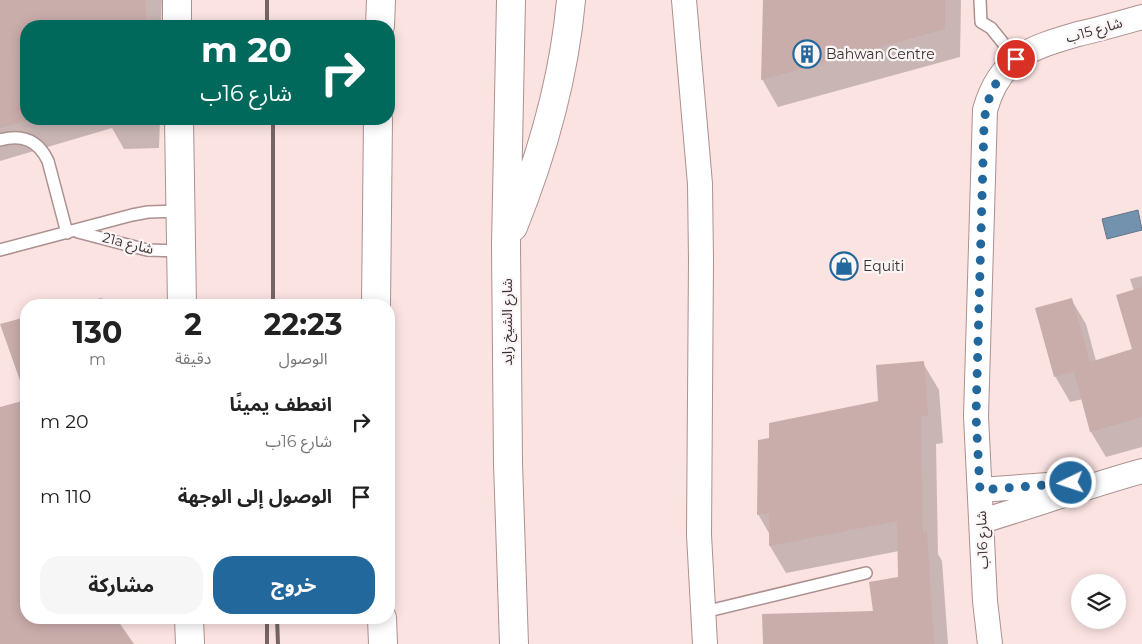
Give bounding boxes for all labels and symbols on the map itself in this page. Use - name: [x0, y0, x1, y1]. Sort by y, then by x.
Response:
- street label: شارع 15ب: [1064, 13, 1125, 49]
- pin: [995, 38, 1037, 80]
- building icon: Bahwan Centre: [792, 39, 822, 69]
- place label: Bahwan Centre: [826, 45, 935, 63]
- street label: 21a شارع: [100, 228, 156, 260]
- shop icon: Equiti: [829, 251, 859, 281]
- place label: Equiti: [863, 257, 904, 275]
- street label: شارع الشيخ زايد: [498, 278, 518, 366]
- position arrow: [1044, 456, 1096, 508]
- street label: شارع 16ب: [972, 510, 994, 570]

